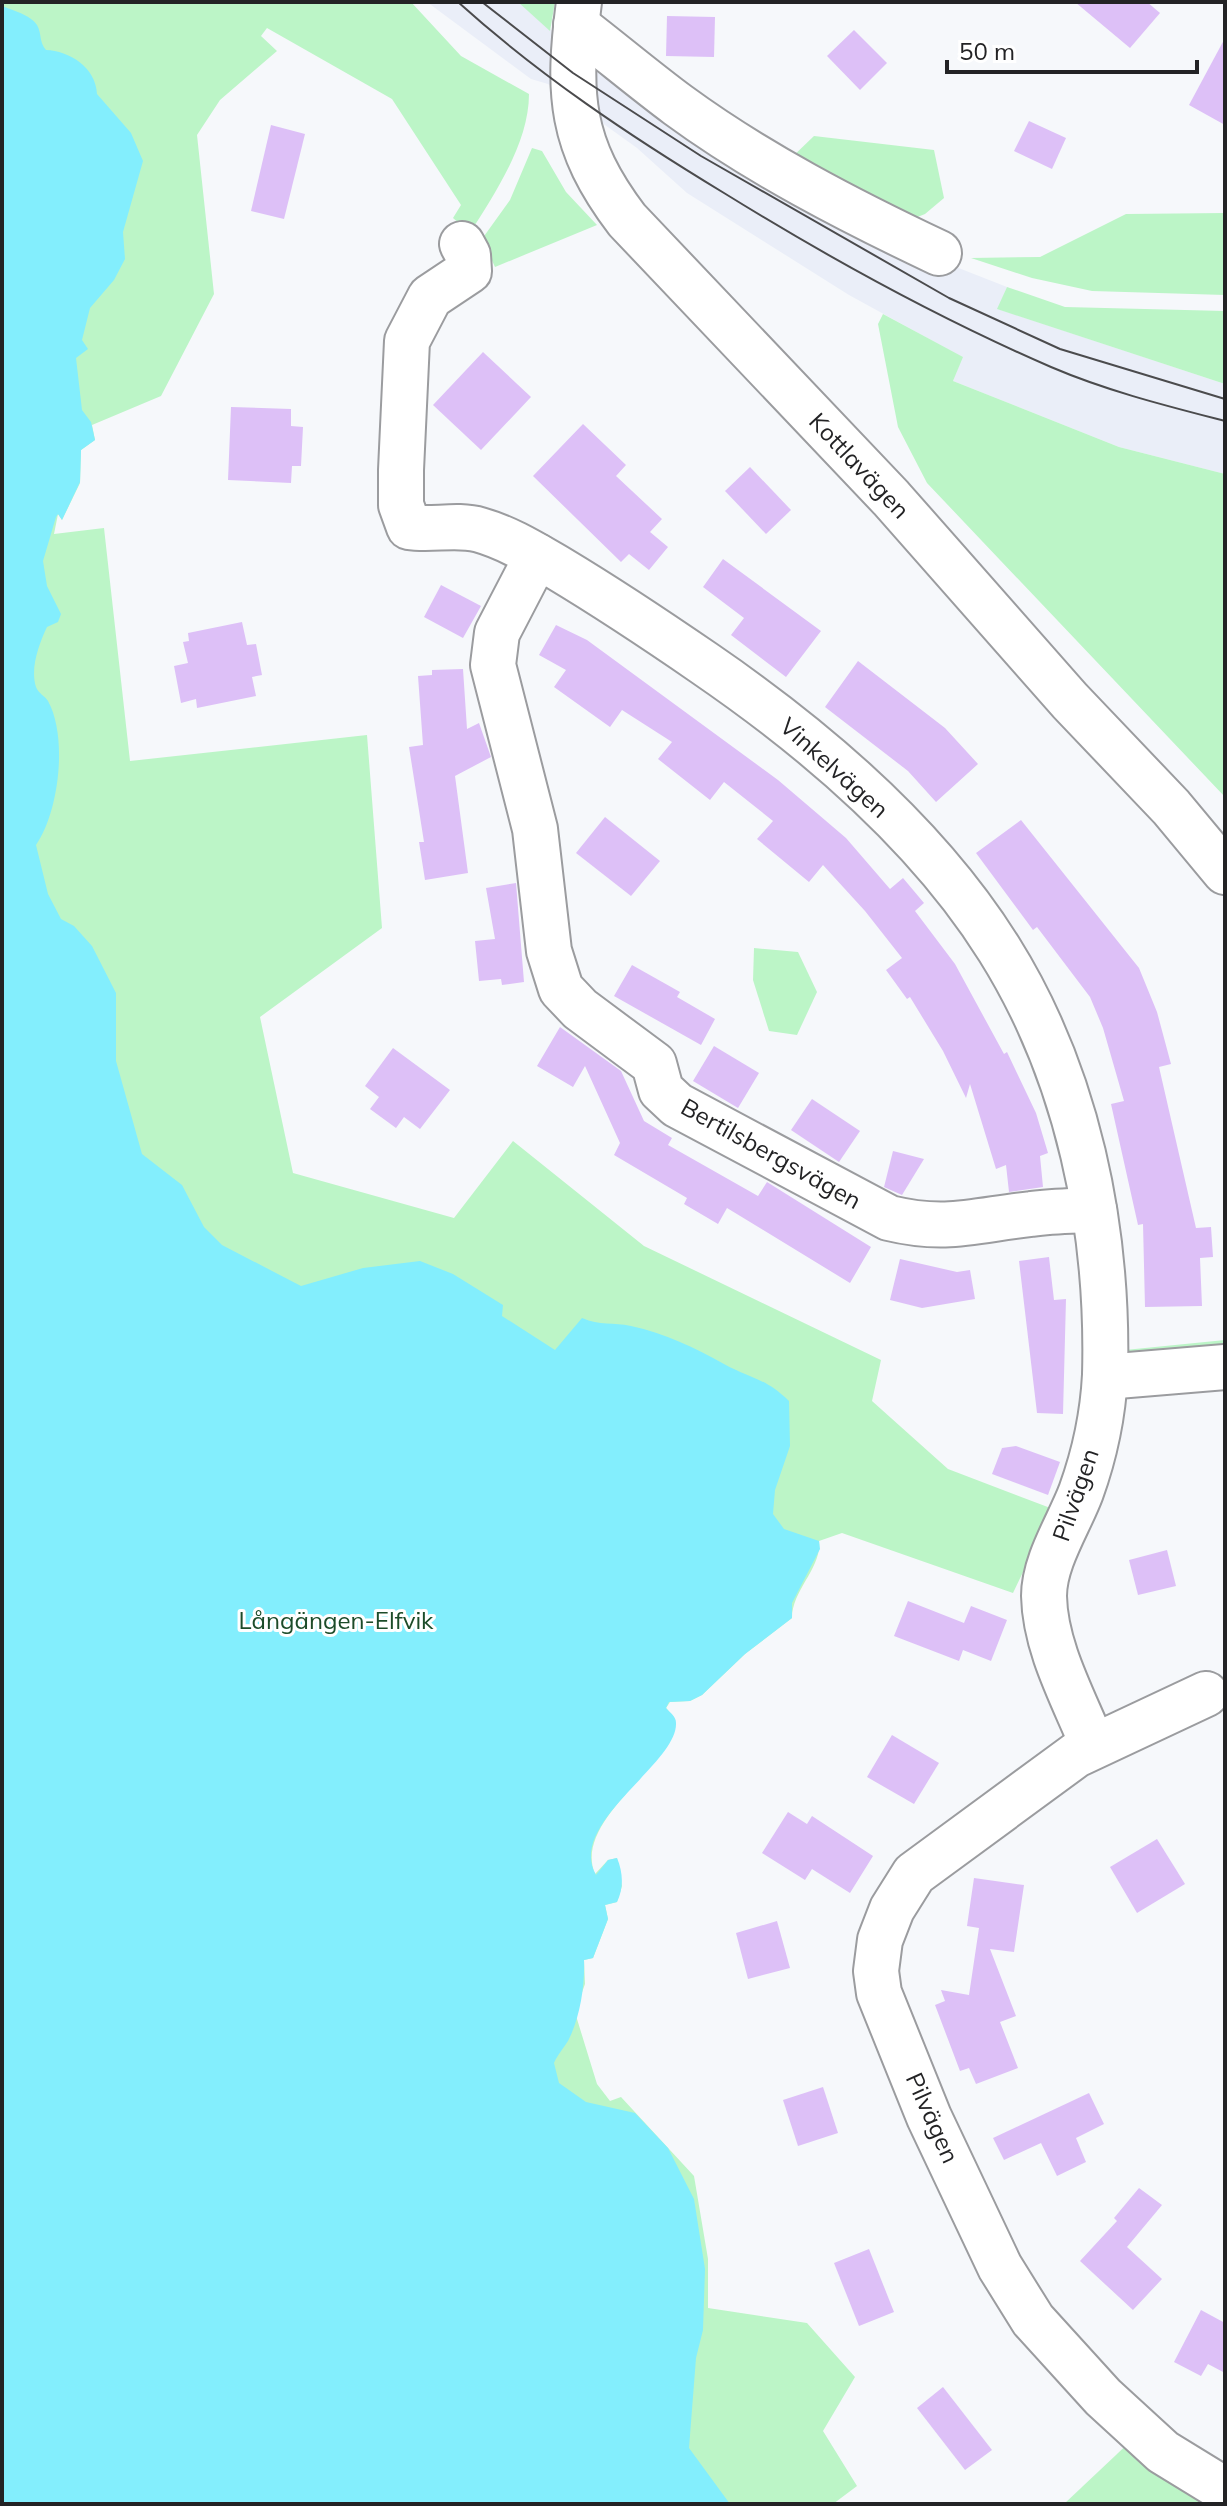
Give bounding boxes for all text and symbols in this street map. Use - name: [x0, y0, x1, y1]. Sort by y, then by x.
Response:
- scale bar: [947, 24, 1197, 74]
- text: 50 m: [959, 36, 1015, 66]
- street label: Kottlavägen: [803, 406, 916, 524]
- street label: Vinkelvägen: [774, 711, 895, 824]
- street label: Bertilsbergsvägen: [676, 1091, 867, 1215]
- street label: Pilvägen: [1045, 1445, 1105, 1545]
- park label: Långängen-Elfvik: [239, 1605, 434, 1635]
- street label: Pilvägen: [900, 2068, 966, 2167]

